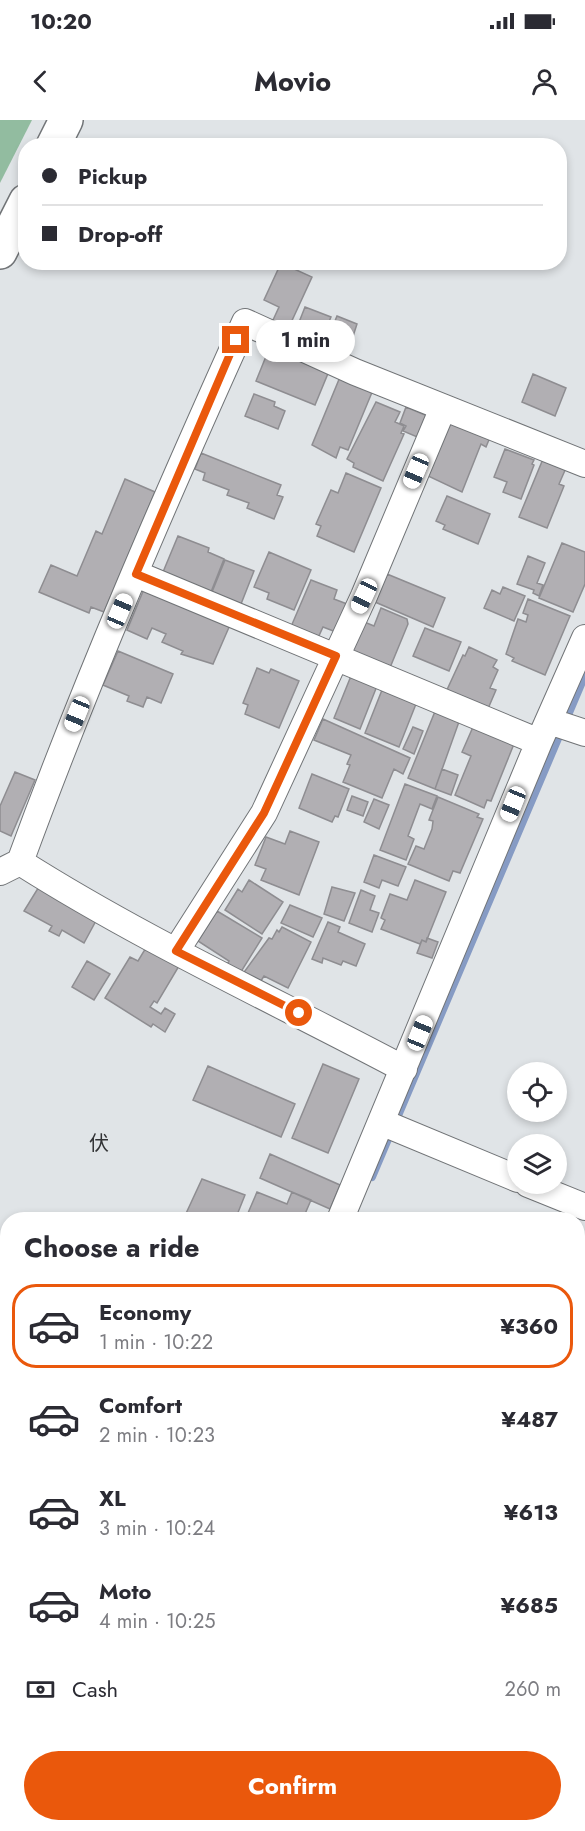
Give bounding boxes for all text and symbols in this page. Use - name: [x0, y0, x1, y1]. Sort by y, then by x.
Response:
- text: 10:20: [30, 5, 92, 37]
- text: Movio: [254, 62, 331, 101]
- icon: back: [24, 65, 57, 98]
- icon: person: [528, 65, 561, 98]
- text: Pickup: [78, 160, 147, 192]
- text: Drop-off: [78, 218, 162, 250]
- callout: 1 min: [257, 319, 356, 361]
- route end: [222, 326, 249, 353]
- text: 1 min: [281, 326, 330, 355]
- car: [401, 451, 431, 491]
- car: [348, 576, 380, 616]
- car: [105, 591, 135, 631]
- car: [62, 694, 92, 734]
- car: [498, 784, 528, 824]
- route start: [285, 999, 312, 1026]
- car: [405, 1013, 435, 1053]
- map controls: [507, 1062, 567, 1194]
- button: locate: [507, 1062, 567, 1122]
- district label: 伏: [89, 1129, 109, 1158]
- button: layers: [507, 1134, 567, 1194]
- text: Choose a ride: [24, 1228, 199, 1267]
- text: Economy: [99, 1296, 191, 1328]
- icon: car: [27, 1299, 81, 1353]
- text: ¥360: [500, 1310, 558, 1342]
- text: 1 min · 10:22: [99, 1328, 213, 1357]
- text: Comfort: [99, 1389, 182, 1421]
- icon: car: [27, 1392, 81, 1446]
- text: ¥487: [501, 1403, 558, 1435]
- text: 2 min · 10:23: [99, 1421, 215, 1450]
- text: XL: [99, 1482, 126, 1514]
- icon: car: [27, 1485, 81, 1539]
- text: ¥613: [504, 1496, 558, 1528]
- text: 3 min · 10:24: [99, 1514, 215, 1543]
- text: Moto: [99, 1575, 152, 1607]
- icon: car: [27, 1578, 81, 1632]
- text: ¥685: [501, 1589, 558, 1621]
- text: 4 min · 10:25: [99, 1607, 216, 1636]
- icon: cash: [24, 1673, 57, 1706]
- text: Cash: [72, 1673, 118, 1705]
- text: 260 m: [505, 1675, 561, 1704]
- button: Confirm: [24, 1751, 561, 1820]

